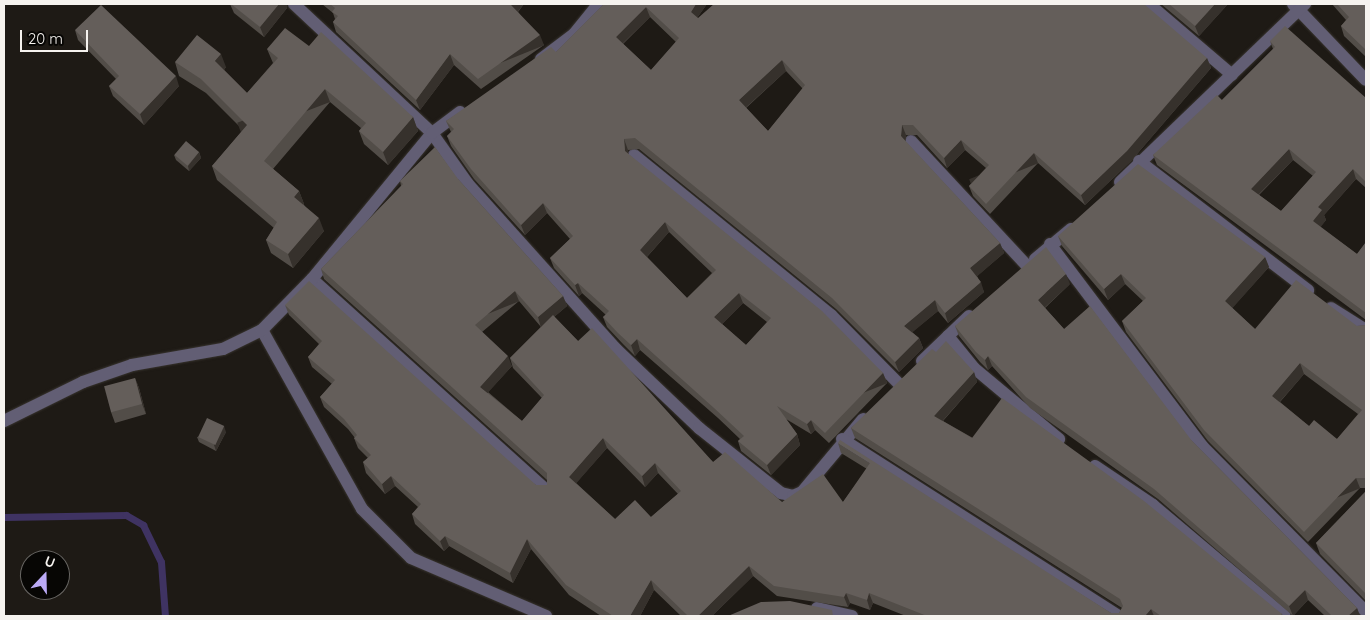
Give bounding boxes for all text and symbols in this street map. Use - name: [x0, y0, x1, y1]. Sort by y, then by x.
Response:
- scale bar: [22, 20, 90, 52]
- text: 20 m: [28, 29, 63, 48]
- north arrow: [20, 550, 70, 600]
- text: U: [42, 552, 58, 572]

